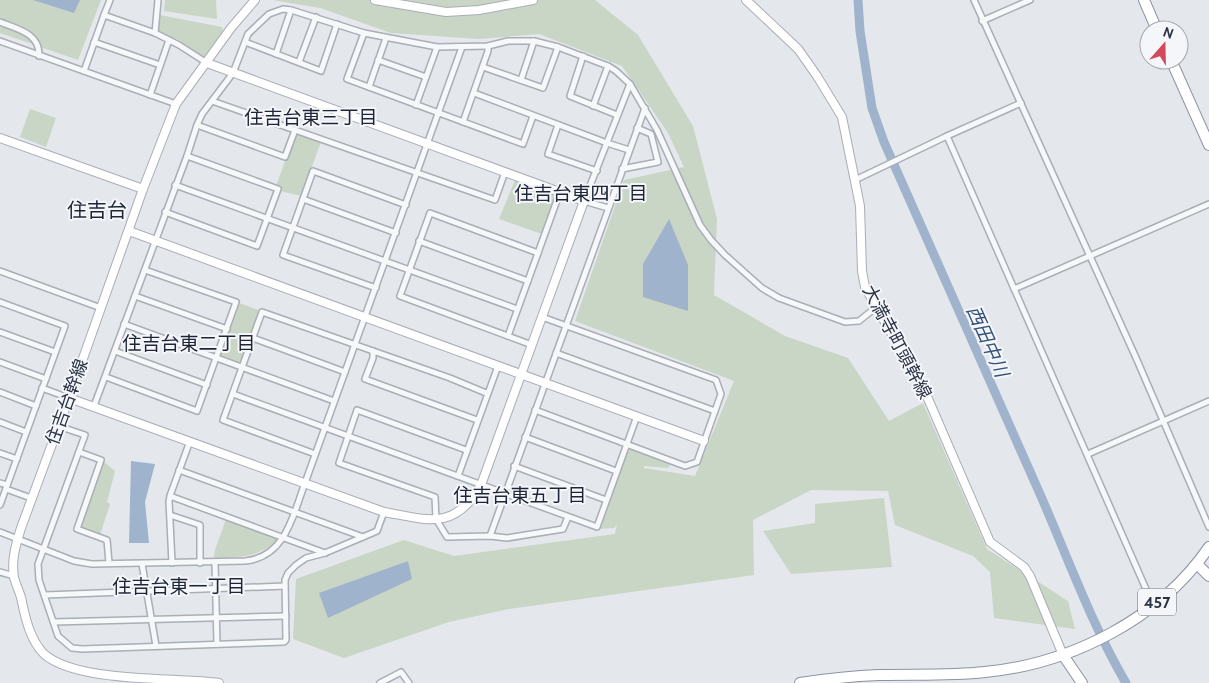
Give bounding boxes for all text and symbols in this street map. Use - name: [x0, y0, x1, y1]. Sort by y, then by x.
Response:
- north arrow: [1139, 20, 1189, 70]
- text: N: [1161, 23, 1176, 43]
- district label: 住吉台東三丁目: [244, 106, 378, 129]
- district label: 住吉台東四丁目: [514, 182, 648, 205]
- district label: 住吉台: [67, 198, 127, 222]
- street label: 大満寺町頭幹線: [858, 281, 936, 403]
- water label: 西田中川: [962, 302, 1014, 382]
- district label: 住吉台東二丁目: [122, 332, 256, 355]
- street label: 住吉台幹線: [41, 356, 93, 448]
- district label: 住吉台東五丁目: [453, 484, 587, 507]
- district label: 住吉台東一丁目: [112, 575, 246, 598]
- road number: 457: [1138, 588, 1176, 616]

